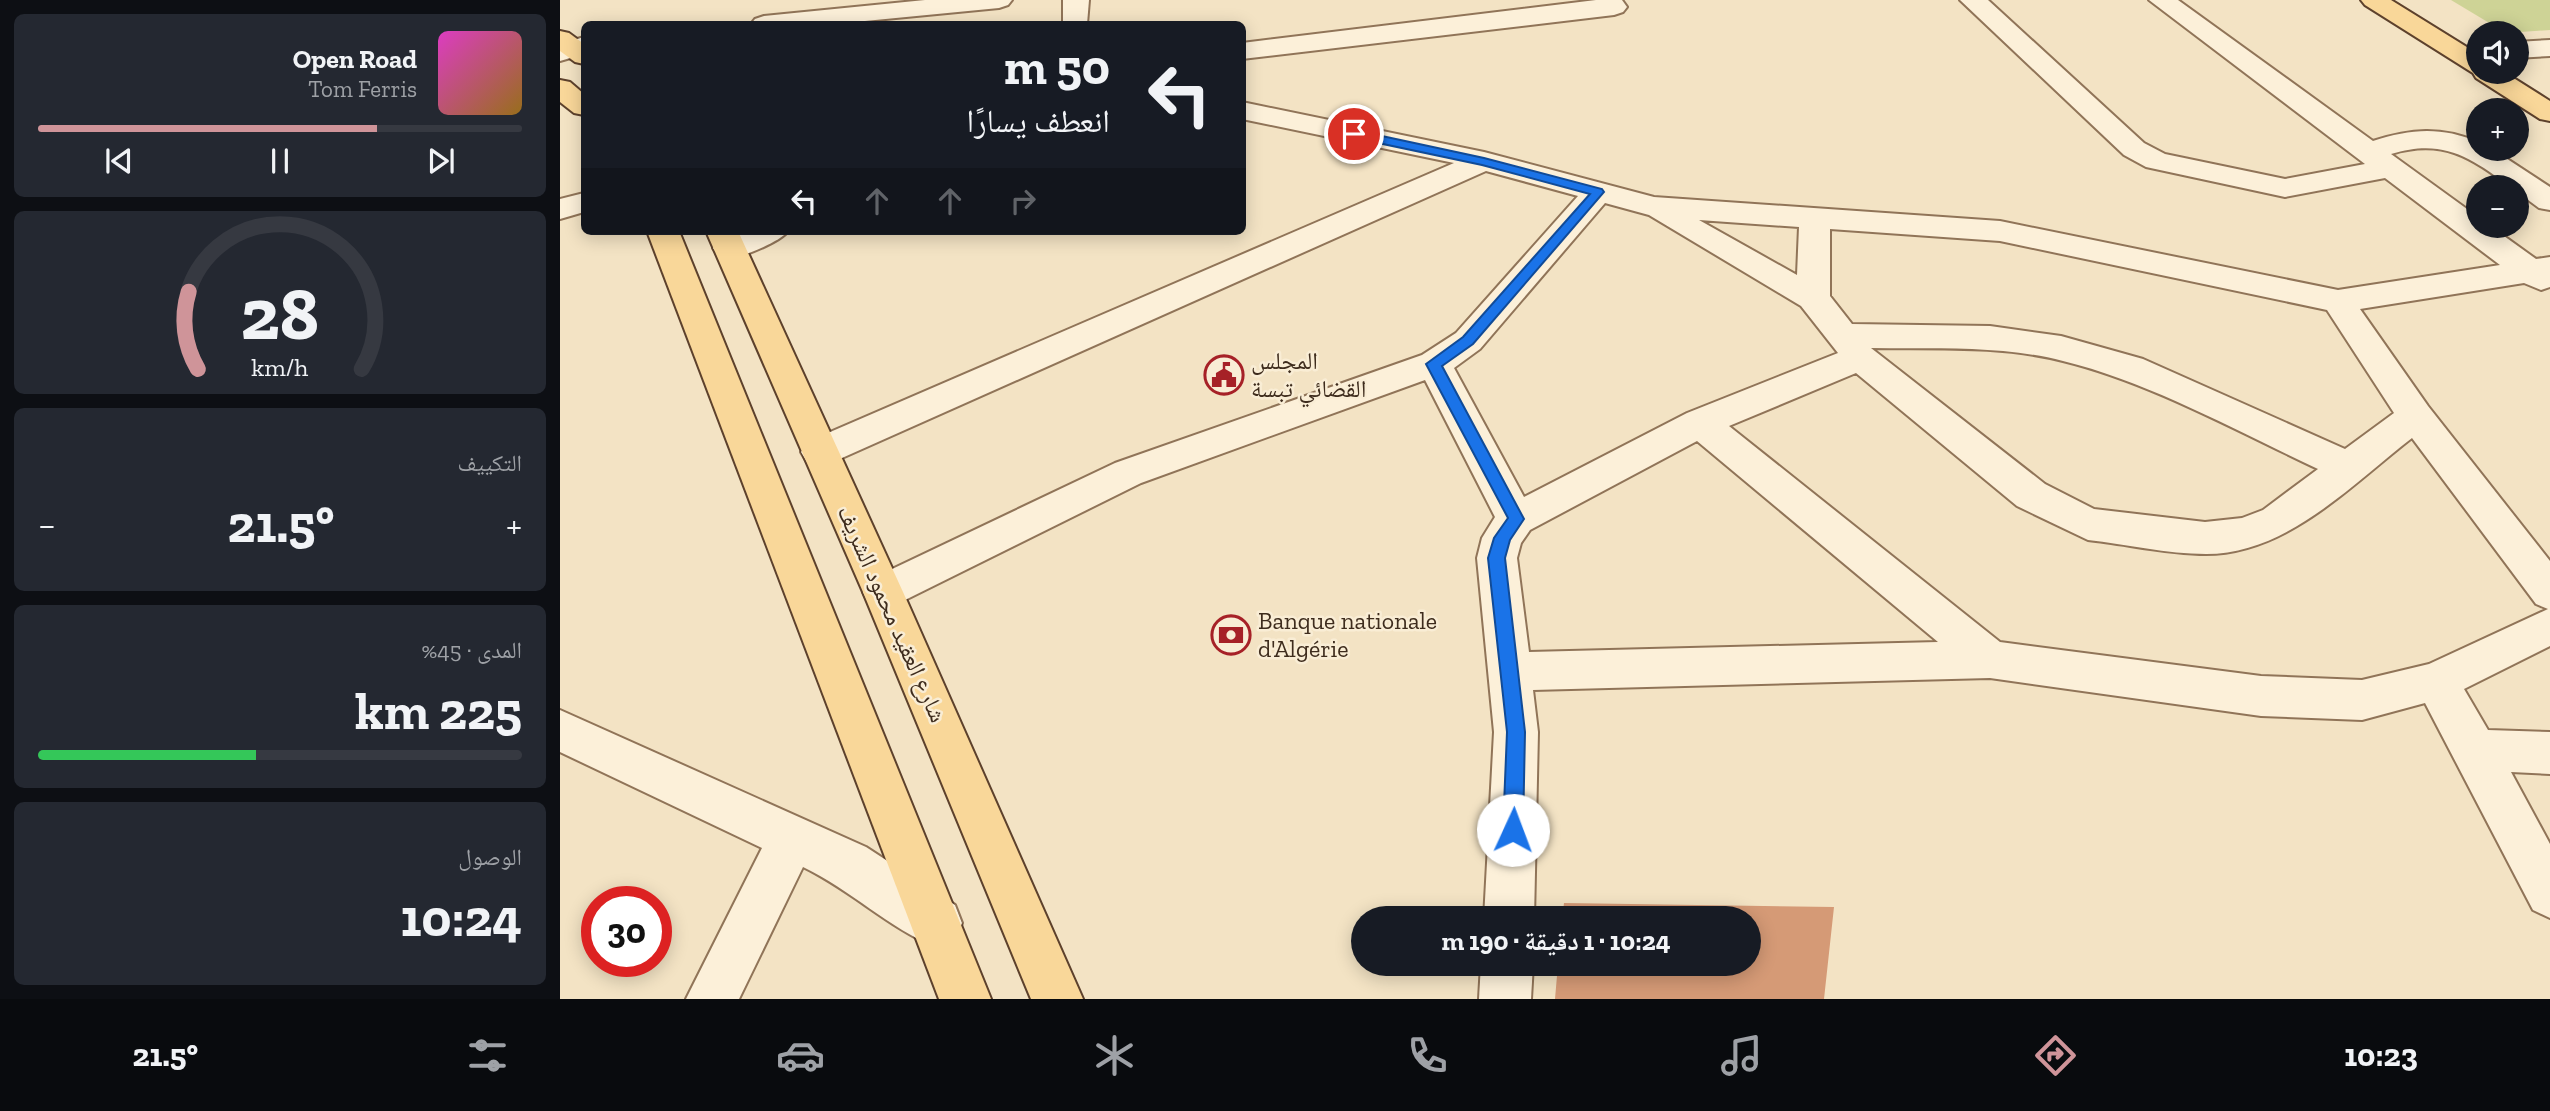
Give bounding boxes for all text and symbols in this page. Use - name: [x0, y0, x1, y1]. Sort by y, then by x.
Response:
- map controls: [2466, 21, 2529, 238]
- button: sound: [2466, 21, 2529, 84]
- text: 50 m: [1004, 38, 1110, 97]
- text: Open Road: [293, 43, 417, 75]
- icon: left: [1134, 49, 1225, 140]
- text: Tom Ferris: [308, 75, 417, 103]
- button: +: [2466, 98, 2529, 161]
- text: انعطف يسارًا: [967, 102, 1110, 140]
- pin: [1324, 104, 1384, 164]
- icon: arrive: [1335, 115, 1373, 153]
- icon: previous: [100, 142, 138, 180]
- icon: pause: [261, 142, 299, 180]
- icon: next: [422, 142, 460, 180]
- button: −: [2466, 175, 2529, 238]
- icon: left: [785, 182, 823, 220]
- icon: ahead: [858, 182, 896, 220]
- icon: ahead: [931, 182, 969, 220]
- icon: right: [1004, 182, 1042, 220]
- text: 28: [241, 270, 319, 358]
- place label: المجلس القضائي تبسة: [1251, 346, 1366, 408]
- text: km/h: [251, 351, 309, 381]
- public building icon: المجلس القضائي تبسة: [1203, 354, 1245, 396]
- text: التكييف: [457, 449, 522, 477]
- text: 21.5°: [227, 493, 334, 555]
- street label: شارع العقيد محمود الشريف: [831, 501, 953, 727]
- text: −: [38, 502, 56, 548]
- text: +: [506, 502, 522, 548]
- place label: Banque nationale d'Algérie: [1258, 606, 1437, 663]
- bank icon: Banque nationale d'Algérie: [1210, 614, 1252, 656]
- text: المدى · 45%: [422, 636, 522, 664]
- text: 225 km: [355, 680, 522, 742]
- position arrow: [1476, 793, 1550, 867]
- text: الوصول: [458, 843, 522, 871]
- speed limit sign: 30: [581, 886, 672, 977]
- text: 10:24: [401, 887, 522, 949]
- text: 10:24 · 1 دقيقة · 190 m: [1441, 925, 1671, 957]
- icon: filters: [463, 1031, 512, 1080]
- icon: car: [776, 1031, 825, 1080]
- icon: climate: [1090, 1031, 1139, 1080]
- icon: phone: [1403, 1031, 1452, 1080]
- icon: music: [1717, 1031, 1766, 1080]
- icon: directions: [2031, 1031, 2080, 1080]
- text: 21.5°: [132, 1036, 198, 1074]
- text: 10:23: [2344, 1036, 2418, 1074]

